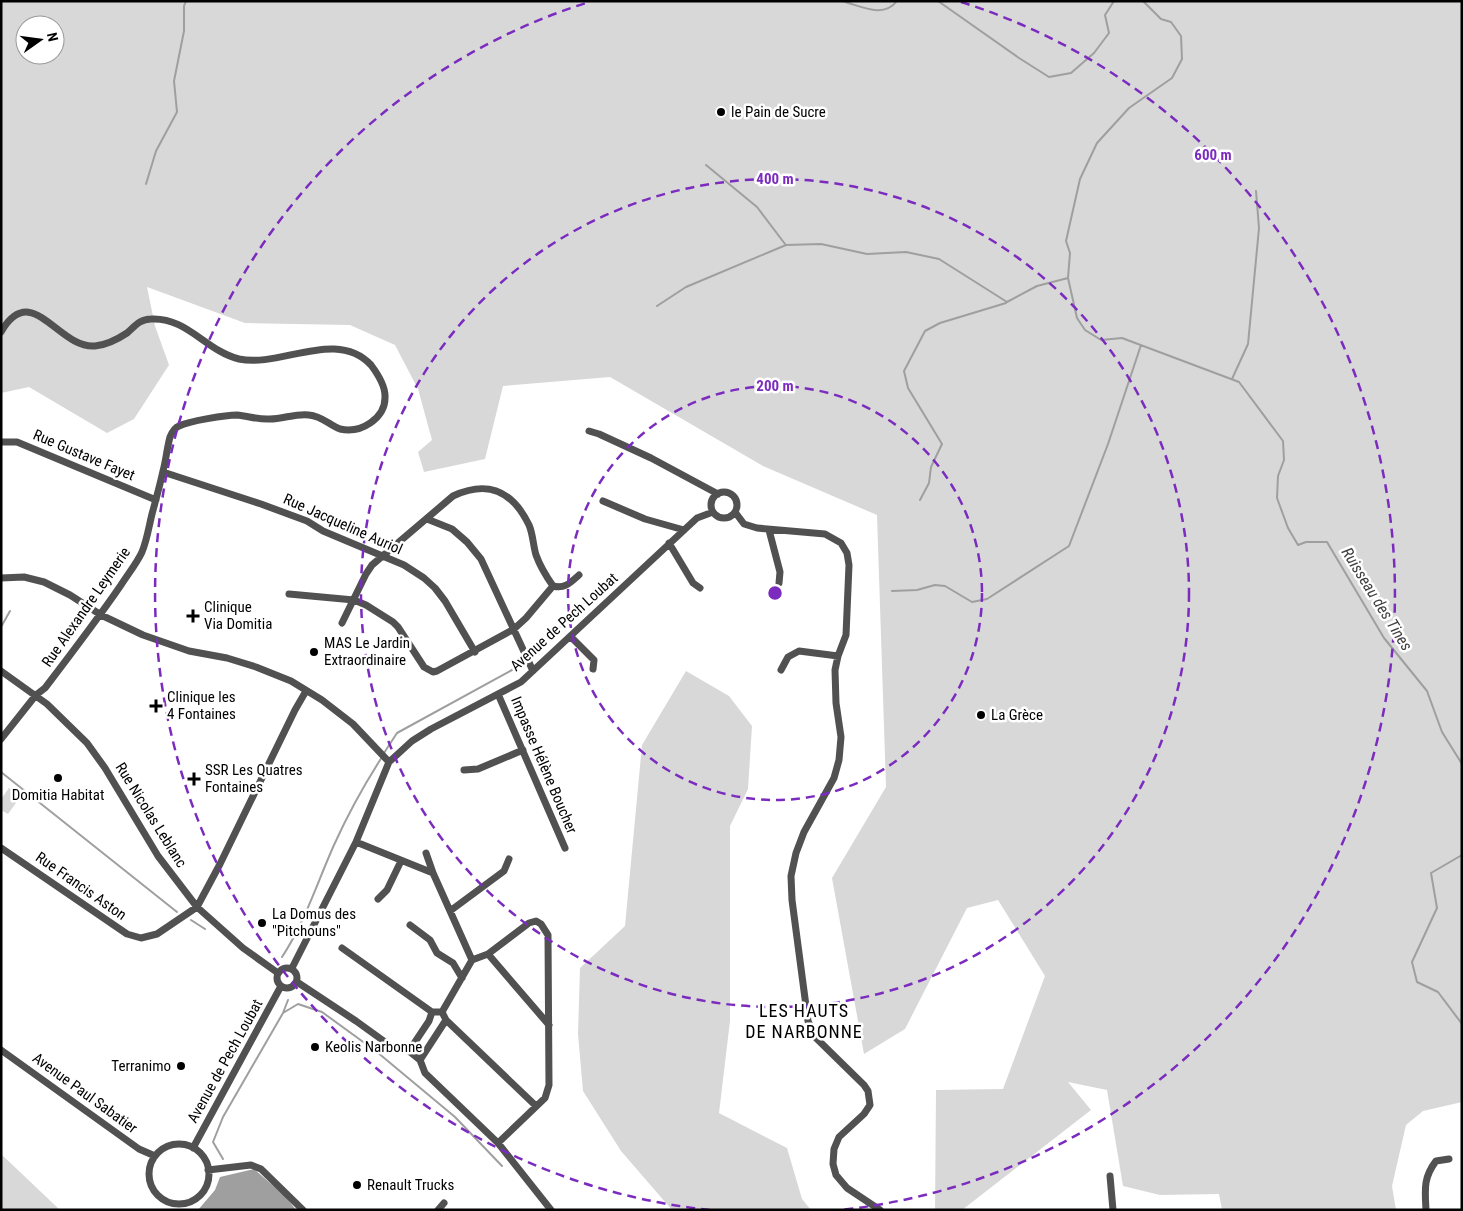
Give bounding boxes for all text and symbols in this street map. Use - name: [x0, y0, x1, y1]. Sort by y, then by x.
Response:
- north arrow: [15, 15, 65, 65]
- text: N: [44, 31, 61, 43]
- place label: le Pain de Sucre: [731, 103, 826, 121]
- marker: le Pain de Sucre: [715, 106, 727, 118]
- text: 600 m: [1194, 146, 1232, 164]
- text: 400 m: [756, 170, 794, 188]
- text: 200 m: [756, 377, 794, 395]
- street label: Rue Gustave Fayet: [30, 425, 138, 485]
- street label: Rue Jacqueline Auriol: [281, 490, 405, 558]
- street label: Rue Alexandre Leymerie: [38, 544, 134, 670]
- water label: Ruisseau des Tines: [1338, 544, 1416, 654]
- street label: Avenue de Pech Loubat: [507, 569, 621, 675]
- centre of rings: [766, 584, 784, 602]
- place label: Clinique Via Domitia: [204, 598, 272, 633]
- marker: Clinique Via Domitia: [186, 609, 200, 623]
- place label: MAS Le Jardin Extraordinaire: [324, 634, 410, 669]
- marker: MAS Le Jardin Extraordinaire: [308, 646, 320, 658]
- place label: Clinique les 4 Fontaines: [167, 688, 236, 723]
- street label: Impasse Hélène Boucher: [507, 694, 581, 837]
- marker: Clinique les 4 Fontaines: [149, 699, 163, 713]
- place label: La Grèce: [991, 706, 1043, 724]
- marker: La Grèce: [975, 709, 987, 721]
- street label: Rue Nicolas Leblanc: [112, 759, 191, 871]
- place label: SSR Les Quatres Fontaines: [205, 761, 303, 796]
- marker: Domitia Habitat: [52, 772, 64, 784]
- marker: SSR Les Quatres Fontaines: [187, 772, 201, 786]
- place label: Domitia Habitat: [12, 786, 104, 804]
- street label: Rue Francis Aston: [32, 848, 130, 924]
- place label: La Domus des "Pitchouns": [272, 905, 356, 940]
- marker: La Domus des "Pitchouns": [256, 917, 268, 929]
- street label: Avenue de Pech Loubat: [184, 996, 266, 1126]
- district label: LES HAUTS DE NARBONNE: [745, 1000, 863, 1042]
- place label: Keolis Narbonne: [325, 1038, 422, 1056]
- marker: Keolis Narbonne: [309, 1041, 321, 1053]
- street label: Avenue Paul Sabatier: [29, 1049, 141, 1137]
- place label: Terranimo: [111, 1057, 171, 1075]
- marker: Terranimo: [175, 1060, 187, 1072]
- place label: Renault Trucks: [367, 1176, 454, 1194]
- marker: Renault Trucks: [351, 1179, 363, 1191]

